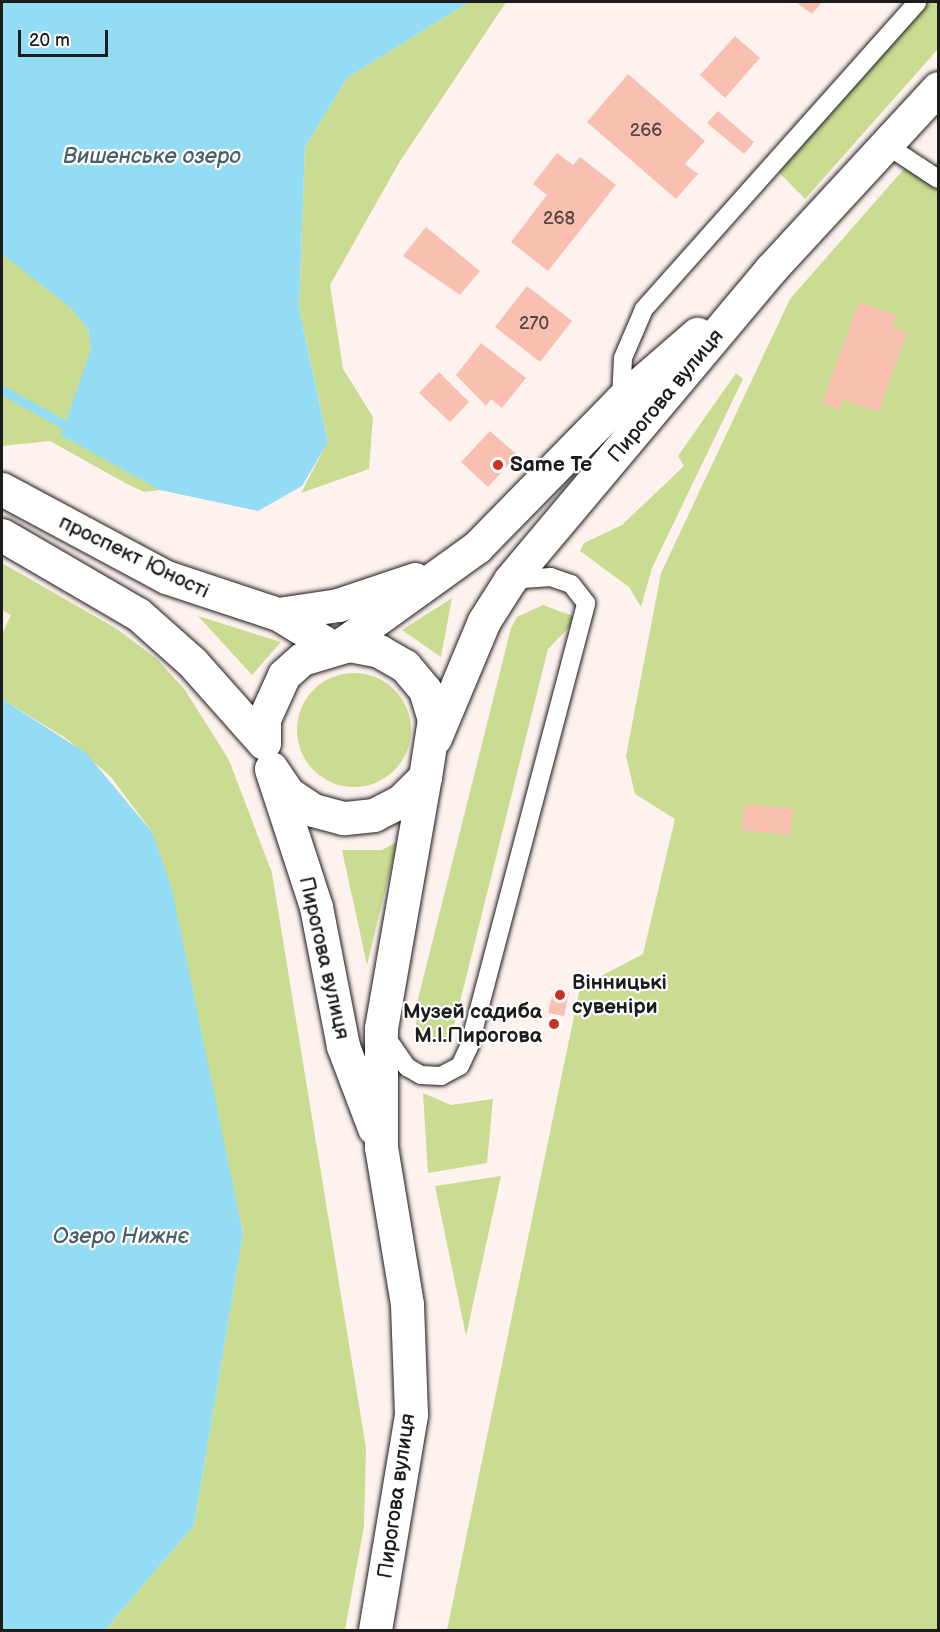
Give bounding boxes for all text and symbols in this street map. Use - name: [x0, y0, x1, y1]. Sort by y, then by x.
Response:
- scale bar: [21, 18, 111, 56]
- text: 20 m: [29, 30, 70, 51]
- house number: 266: [630, 120, 662, 142]
- water label: Вишенське озеро: [63, 144, 241, 170]
- house number: 268: [543, 208, 575, 230]
- house number: 270: [519, 313, 549, 335]
- street label: Пирогова вулиця: [603, 324, 729, 468]
- place label: Same Te: [510, 452, 592, 478]
- marker: Same Te: [491, 458, 505, 472]
- street label: проспект Юності: [55, 510, 213, 604]
- street label: Пирогова вулиця: [293, 874, 355, 1042]
- place label: Вінницькі сувеніри: [572, 970, 667, 1020]
- marker: Вінницькі сувеніри: [553, 988, 567, 1002]
- place label: Музей садиба М.І.Пирогова: [403, 999, 542, 1049]
- marker: Музей садиба М.І.Пирогова: [547, 1017, 561, 1031]
- water label: Озеро Нижнє: [53, 1224, 189, 1250]
- street label: Пирогова вулиця: [373, 1412, 421, 1580]

